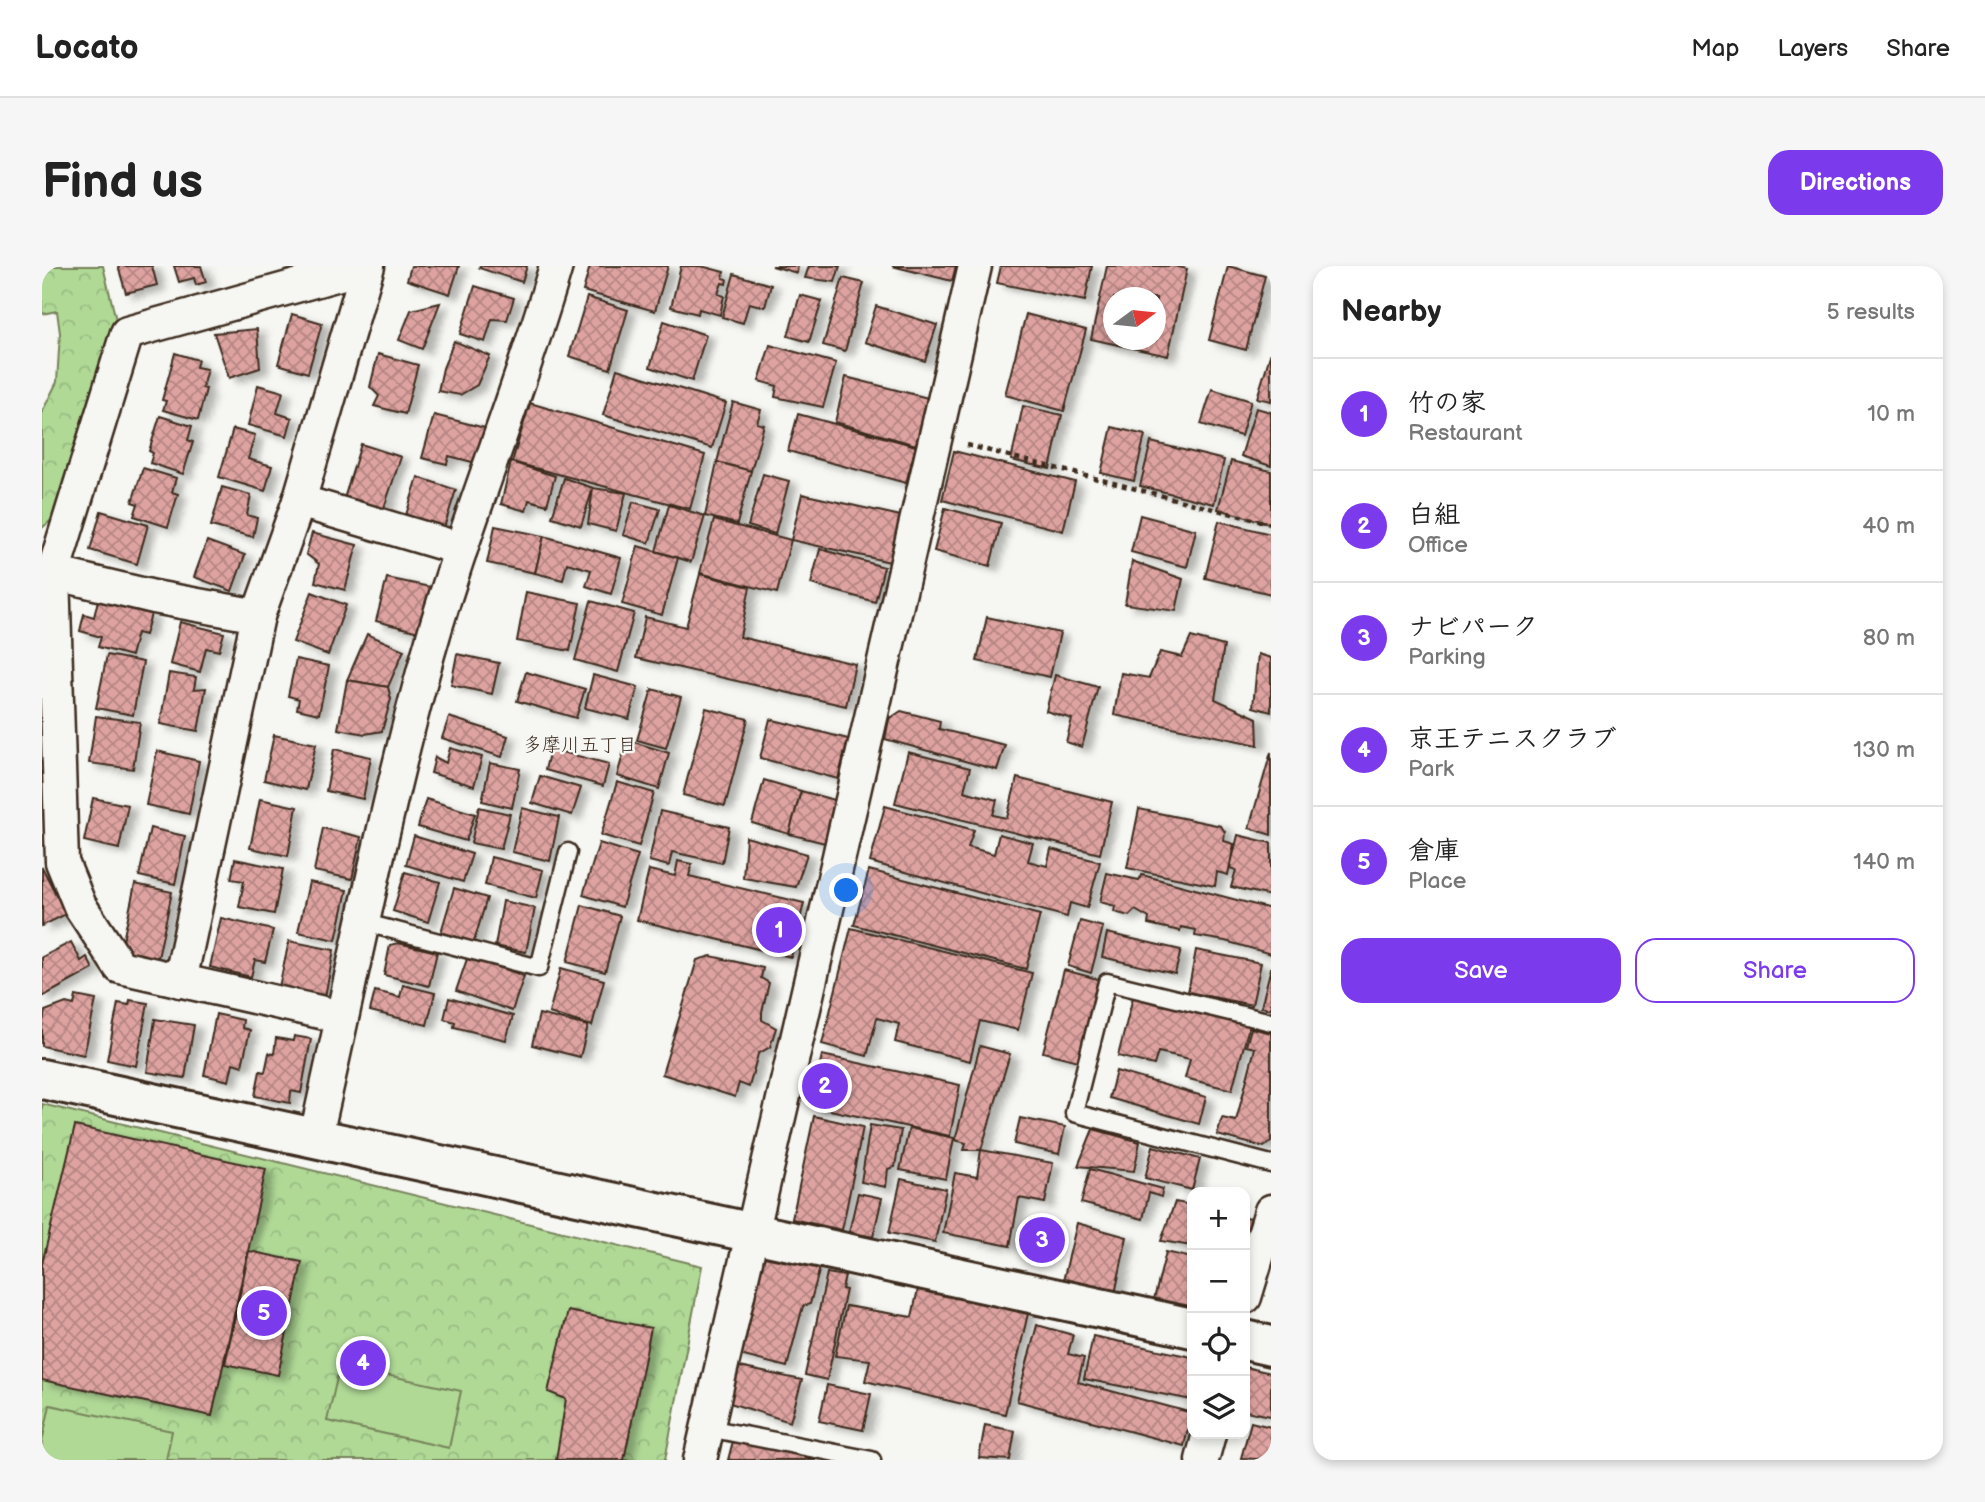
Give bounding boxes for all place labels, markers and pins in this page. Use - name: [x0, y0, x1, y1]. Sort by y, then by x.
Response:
- pin: 1: [756, 904, 802, 956]
- pin: 2: [802, 1060, 848, 1112]
- pin: 3: [1019, 1214, 1065, 1266]
- pin: 5: [241, 1287, 287, 1339]
- pin: 4: [340, 1337, 386, 1389]

